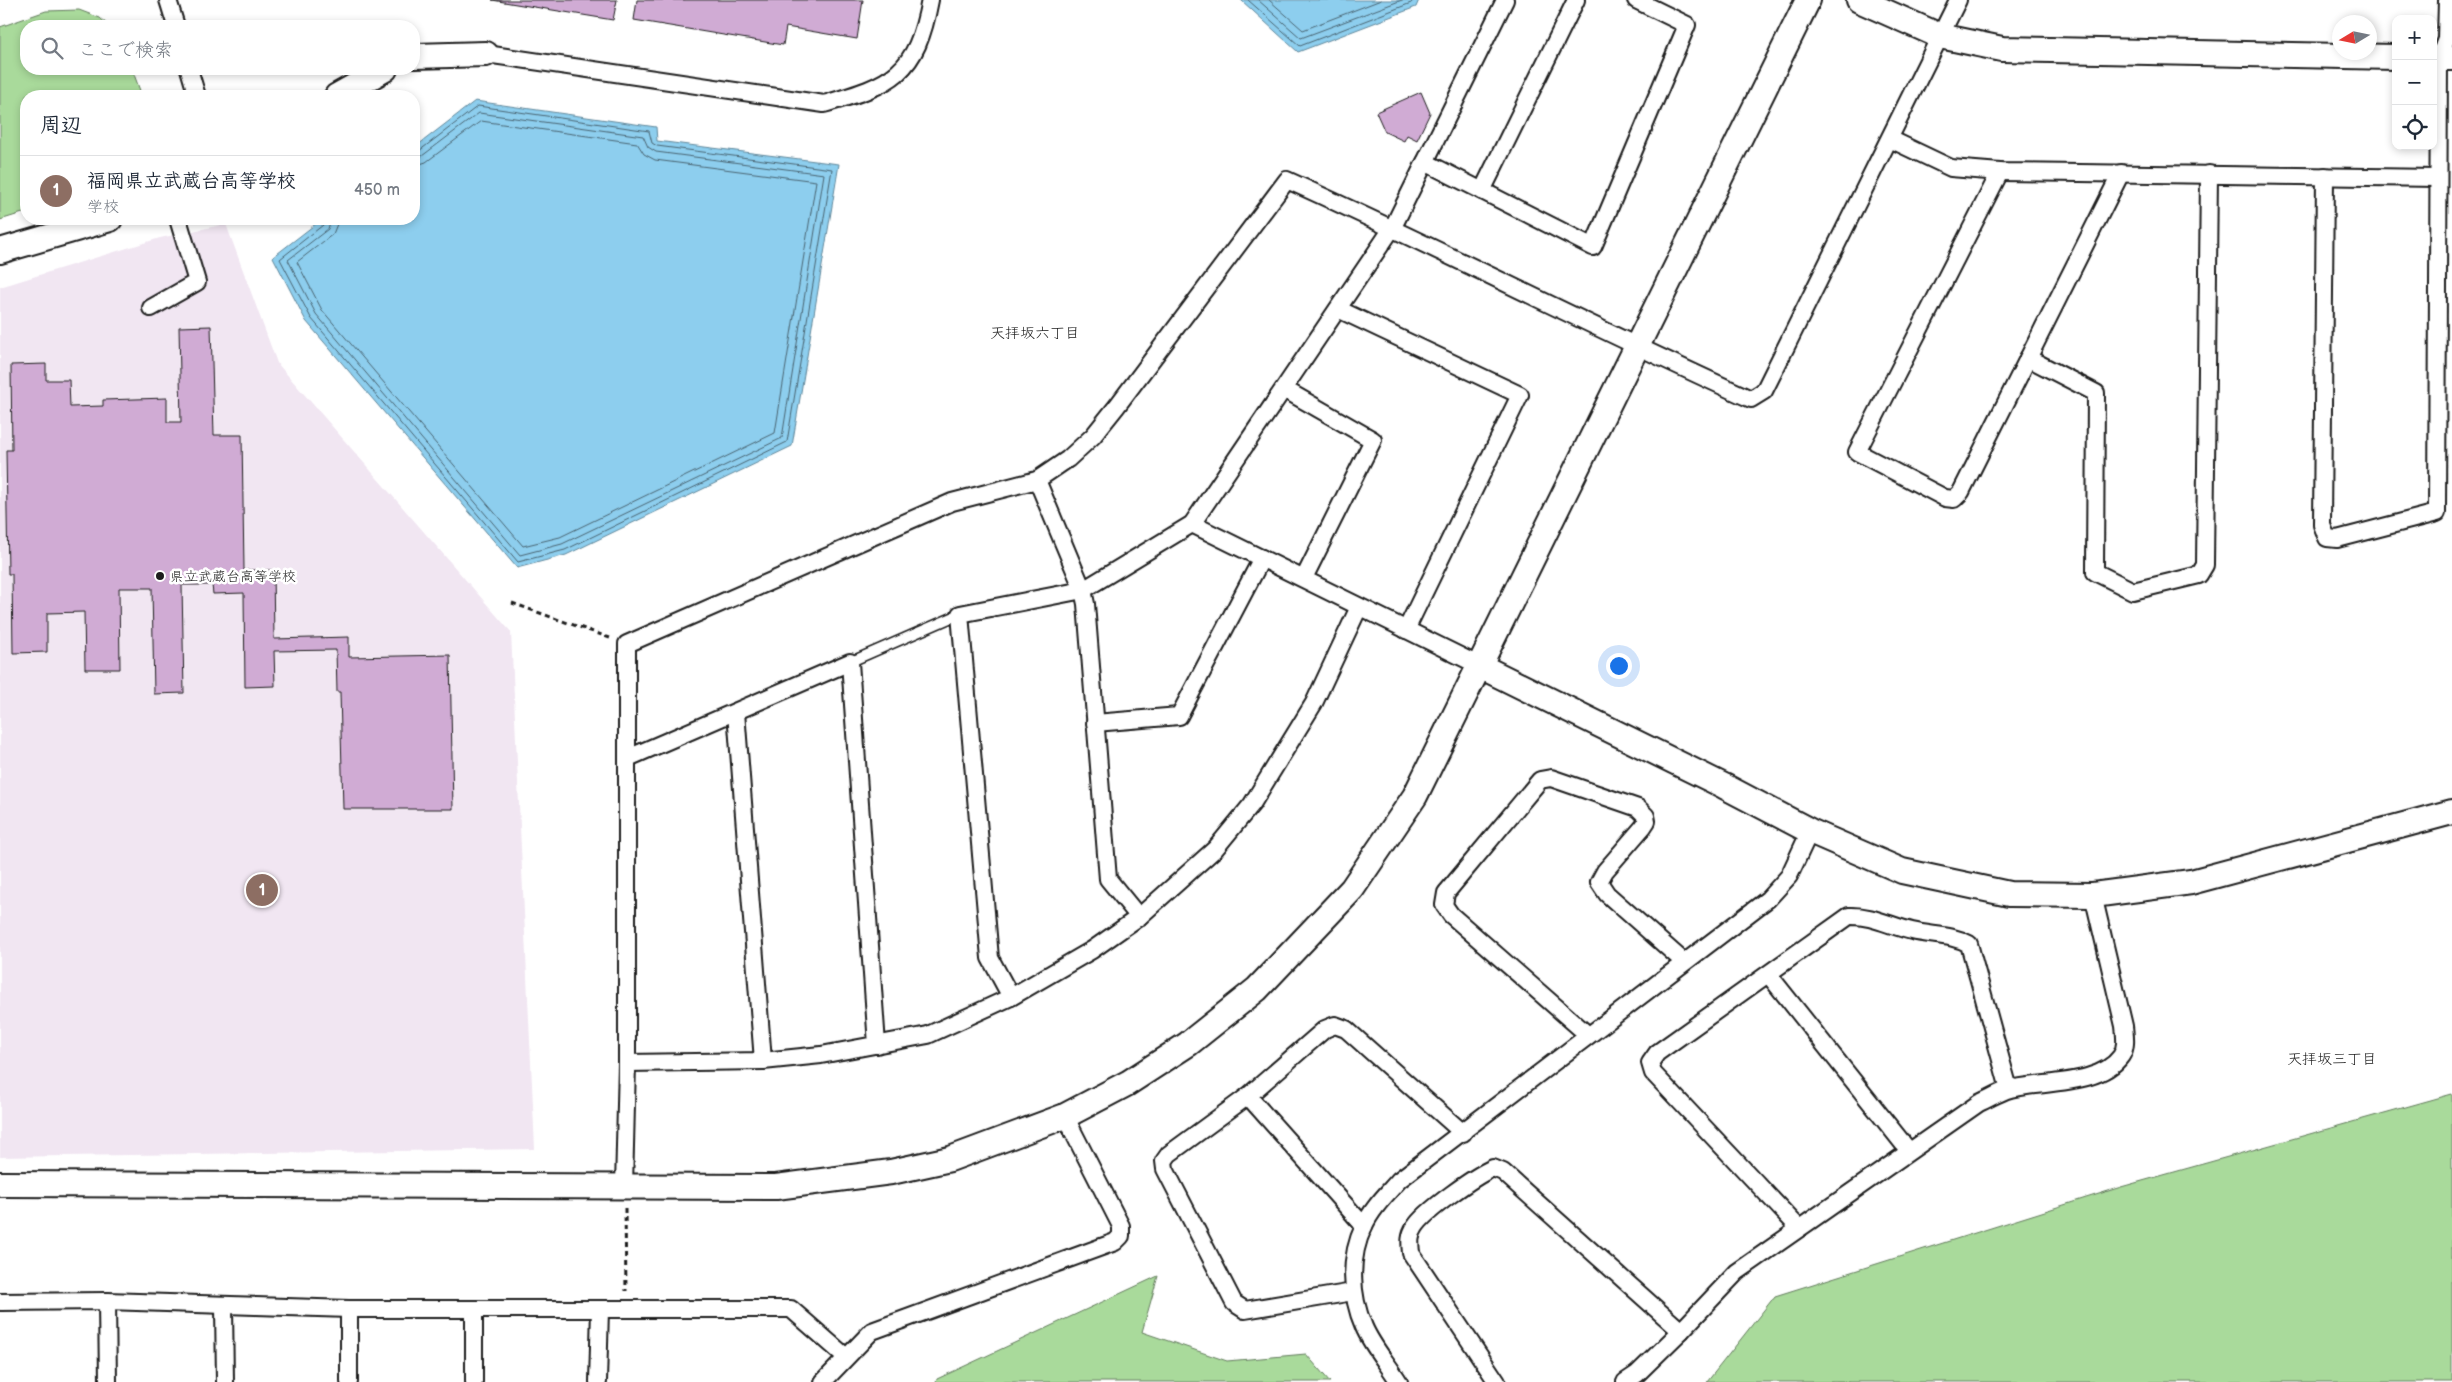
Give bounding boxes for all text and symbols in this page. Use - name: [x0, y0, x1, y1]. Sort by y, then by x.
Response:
- north arrow: [2332, 15, 2377, 60]
- map controls: [2392, 15, 2437, 150]
- button: +: [2392, 15, 2437, 60]
- search box: [20, 20, 420, 75]
- icon: search: [38, 34, 66, 62]
- text: ここで検索: [78, 39, 173, 62]
- button: −: [2392, 60, 2437, 105]
- button: locate: [2392, 105, 2437, 150]
- text: 周辺: [40, 113, 82, 138]
- text: 福岡県立武蔵台高等学校: [87, 170, 296, 193]
- text: 1: [53, 181, 59, 200]
- text: 450 m: [354, 181, 400, 200]
- text: 学校: [87, 198, 119, 217]
- district label: 天拝坂六丁目: [990, 324, 1080, 343]
- place label: 県立武蔵台高等学校: [170, 568, 296, 585]
- marker: 県立武蔵台高等学校: [154, 570, 166, 582]
- your location: [1606, 653, 1632, 679]
- pin: 1: [246, 871, 278, 909]
- district label: 天拝坂三丁目: [2287, 1050, 2377, 1069]

